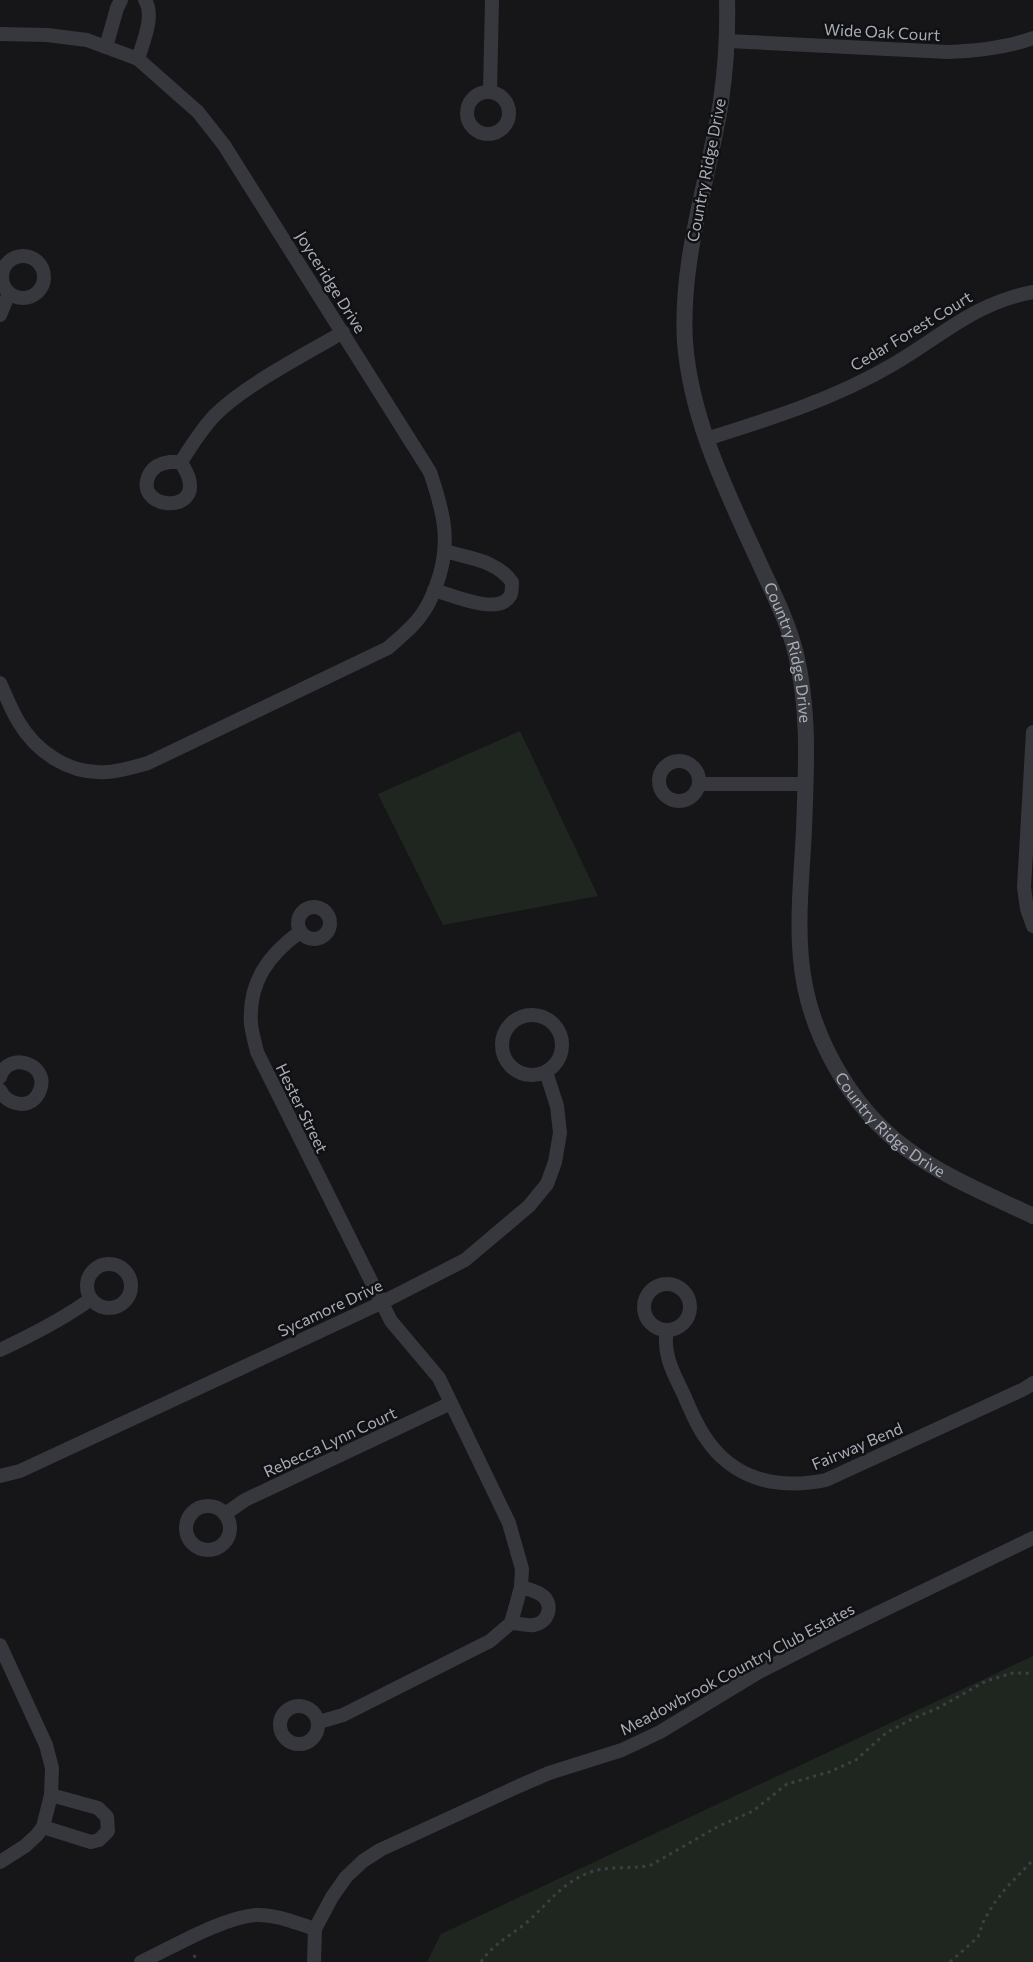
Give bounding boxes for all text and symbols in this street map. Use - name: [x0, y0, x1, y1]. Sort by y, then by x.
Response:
- street label: Wide Oak Court: [823, 19, 941, 44]
- street label: Country Ridge Drive: [682, 97, 729, 243]
- street label: Joyceridge Drive: [292, 227, 370, 336]
- street label: Cedar Forest Court: [846, 286, 975, 374]
- street label: Country Ridge Drive: [760, 579, 815, 723]
- street label: Hester Street: [273, 1060, 332, 1156]
- street label: Country Ridge Drive: [832, 1068, 949, 1180]
- street label: Sycamore Drive: [275, 1275, 385, 1340]
- street label: Rebecca Lynn Court: [260, 1402, 400, 1481]
- street label: Fairway Bend: [808, 1418, 905, 1473]
- street label: Meadowbrook Country Club Estates: [616, 1598, 857, 1739]

